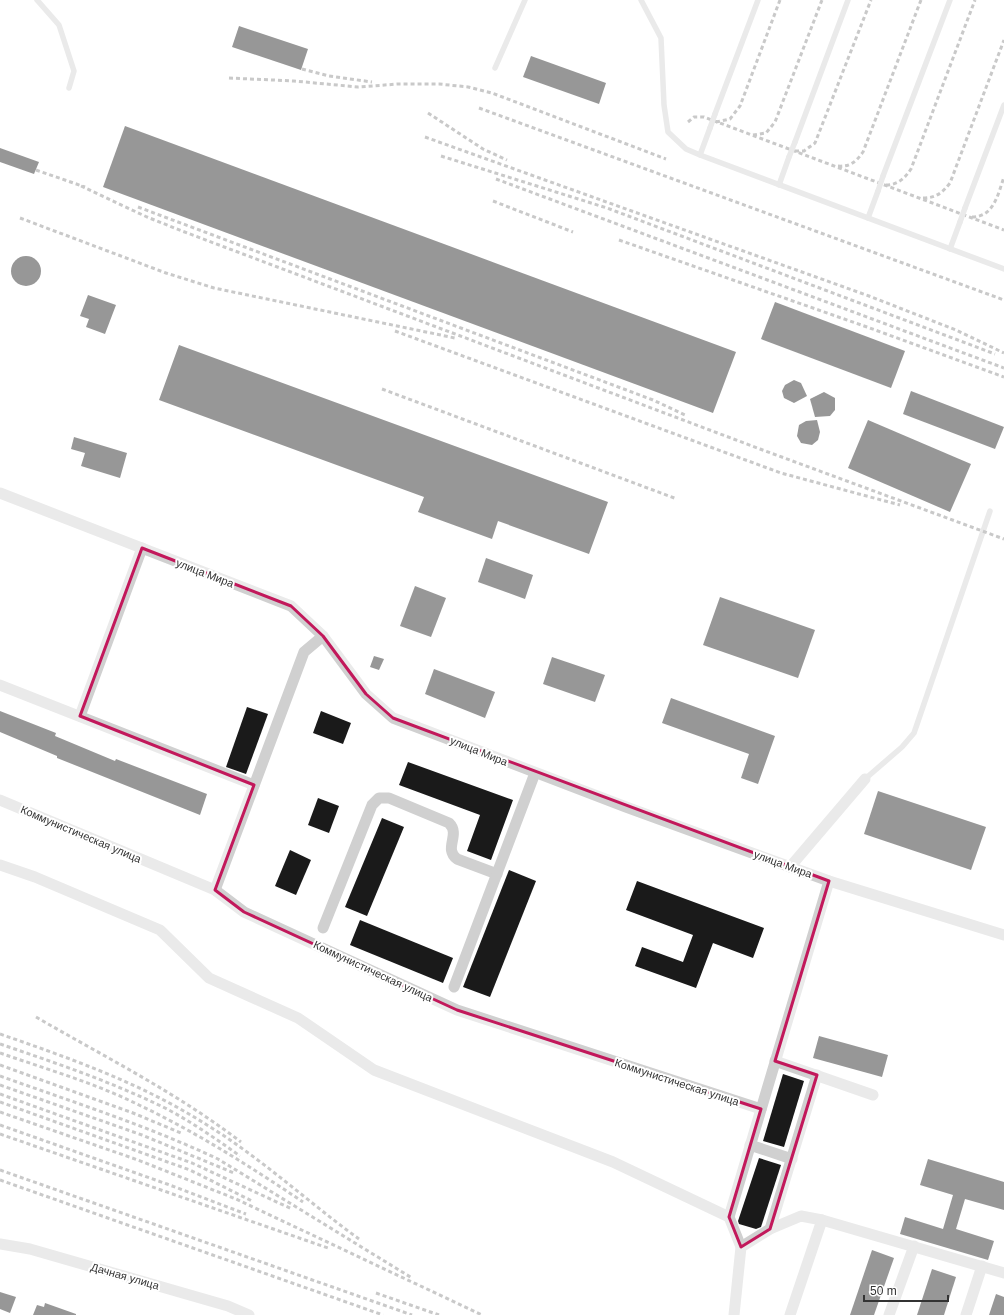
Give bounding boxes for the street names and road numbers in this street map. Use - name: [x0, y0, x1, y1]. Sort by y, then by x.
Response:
- street label: улица Мира: [174, 556, 236, 590]
- street label: улица Мира: [449, 734, 510, 768]
- street label: Коммунистическая улица: [19, 803, 144, 865]
- street label: улица Мира: [752, 848, 814, 880]
- street label: Коммунистическая улица: [312, 938, 435, 1004]
- street label: Коммунистическая улица: [613, 1056, 741, 1108]
- street label: Дачная улица: [89, 1261, 161, 1292]

